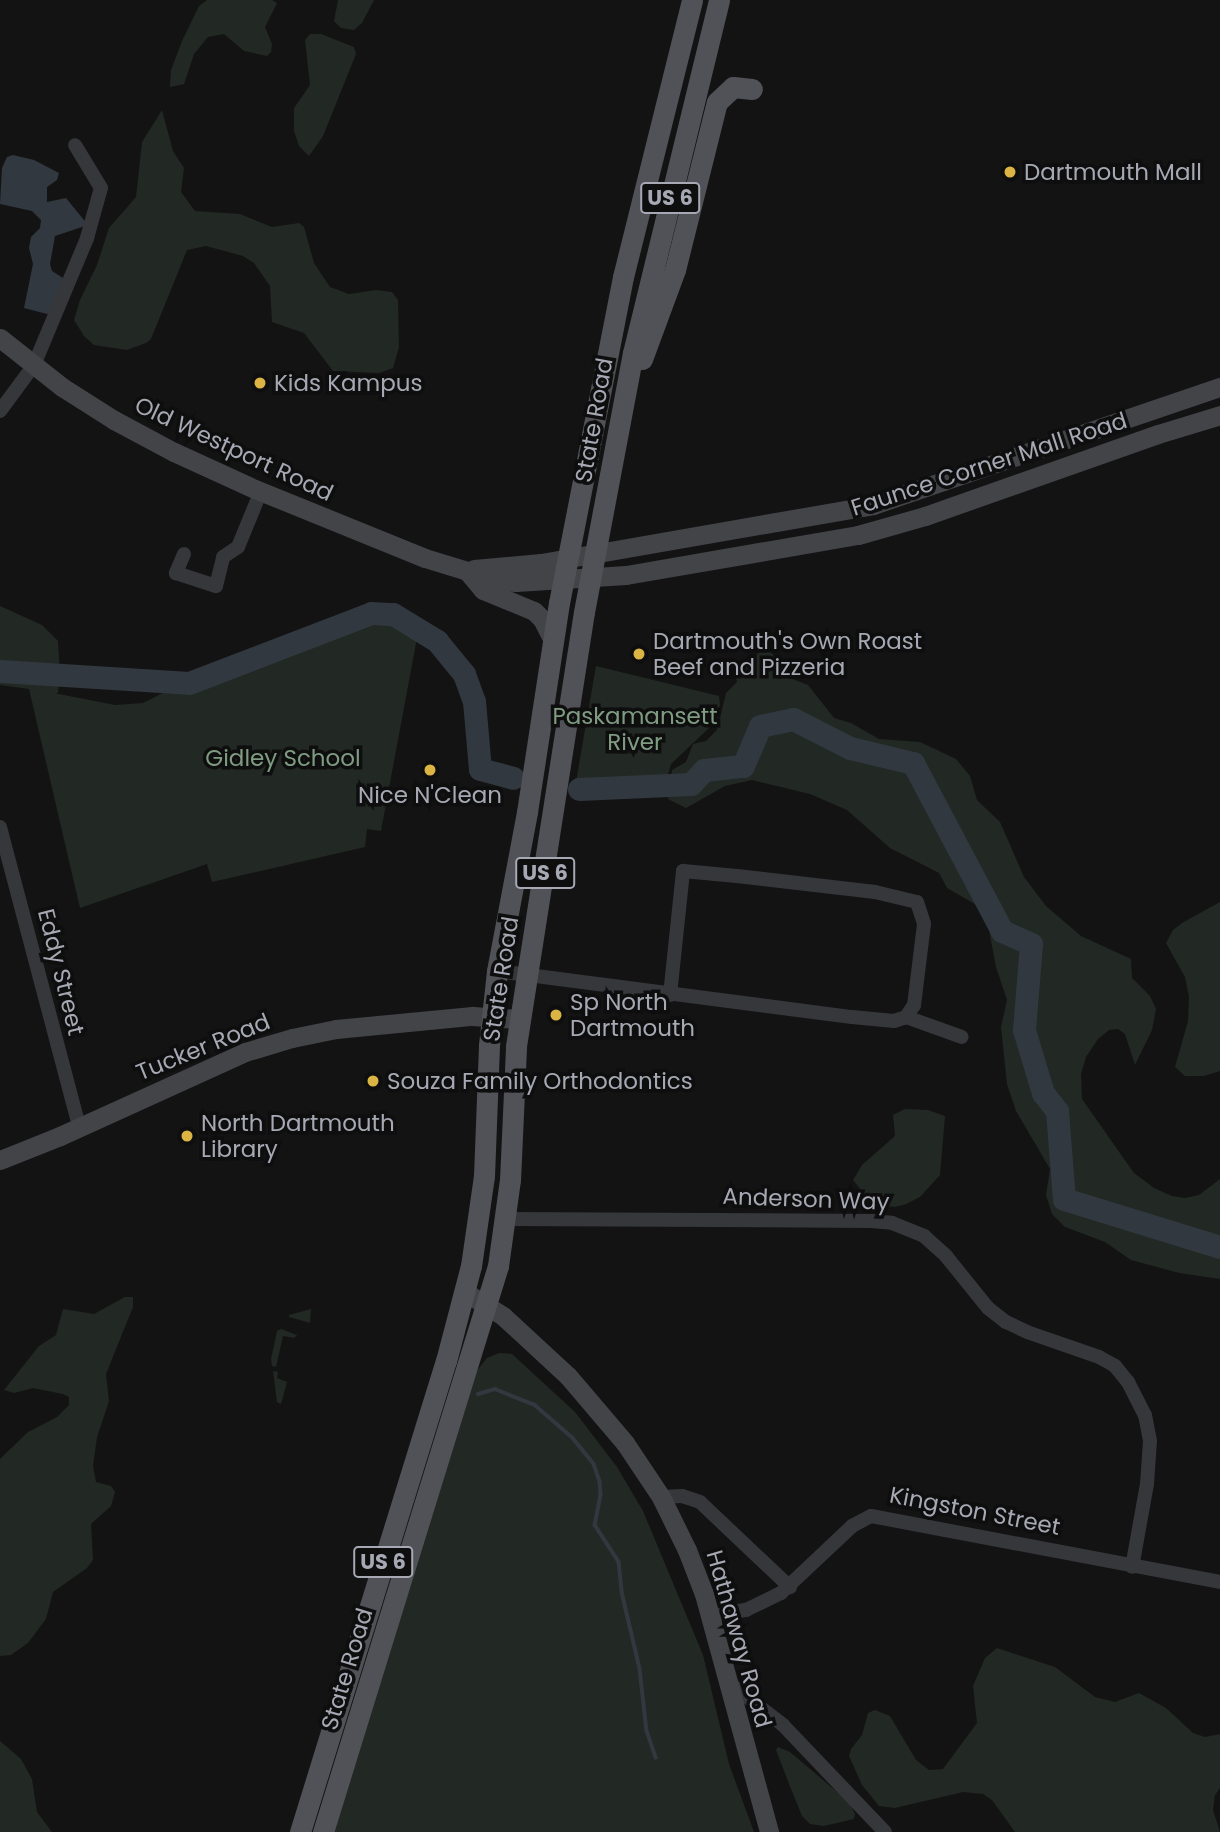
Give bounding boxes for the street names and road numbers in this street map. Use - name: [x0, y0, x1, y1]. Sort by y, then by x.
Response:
- road number: US 6: [638, 180, 702, 216]
- street label: State Road: [569, 356, 619, 484]
- street label: Old Westport Road: [130, 391, 338, 507]
- street label: Faunce Corner Mall Road: [848, 406, 1130, 522]
- road number: US 6: [514, 856, 576, 890]
- street label: Eddy Street: [32, 906, 90, 1038]
- street label: State Road: [478, 915, 524, 1043]
- street label: Tucker Road: [132, 1008, 274, 1086]
- street label: Anderson Way: [722, 1182, 890, 1216]
- street label: Kingston Street: [887, 1481, 1063, 1541]
- road number: US 6: [352, 1544, 414, 1580]
- street label: Hathaway Road: [700, 1547, 778, 1731]
- street label: State Road: [315, 1605, 379, 1733]

